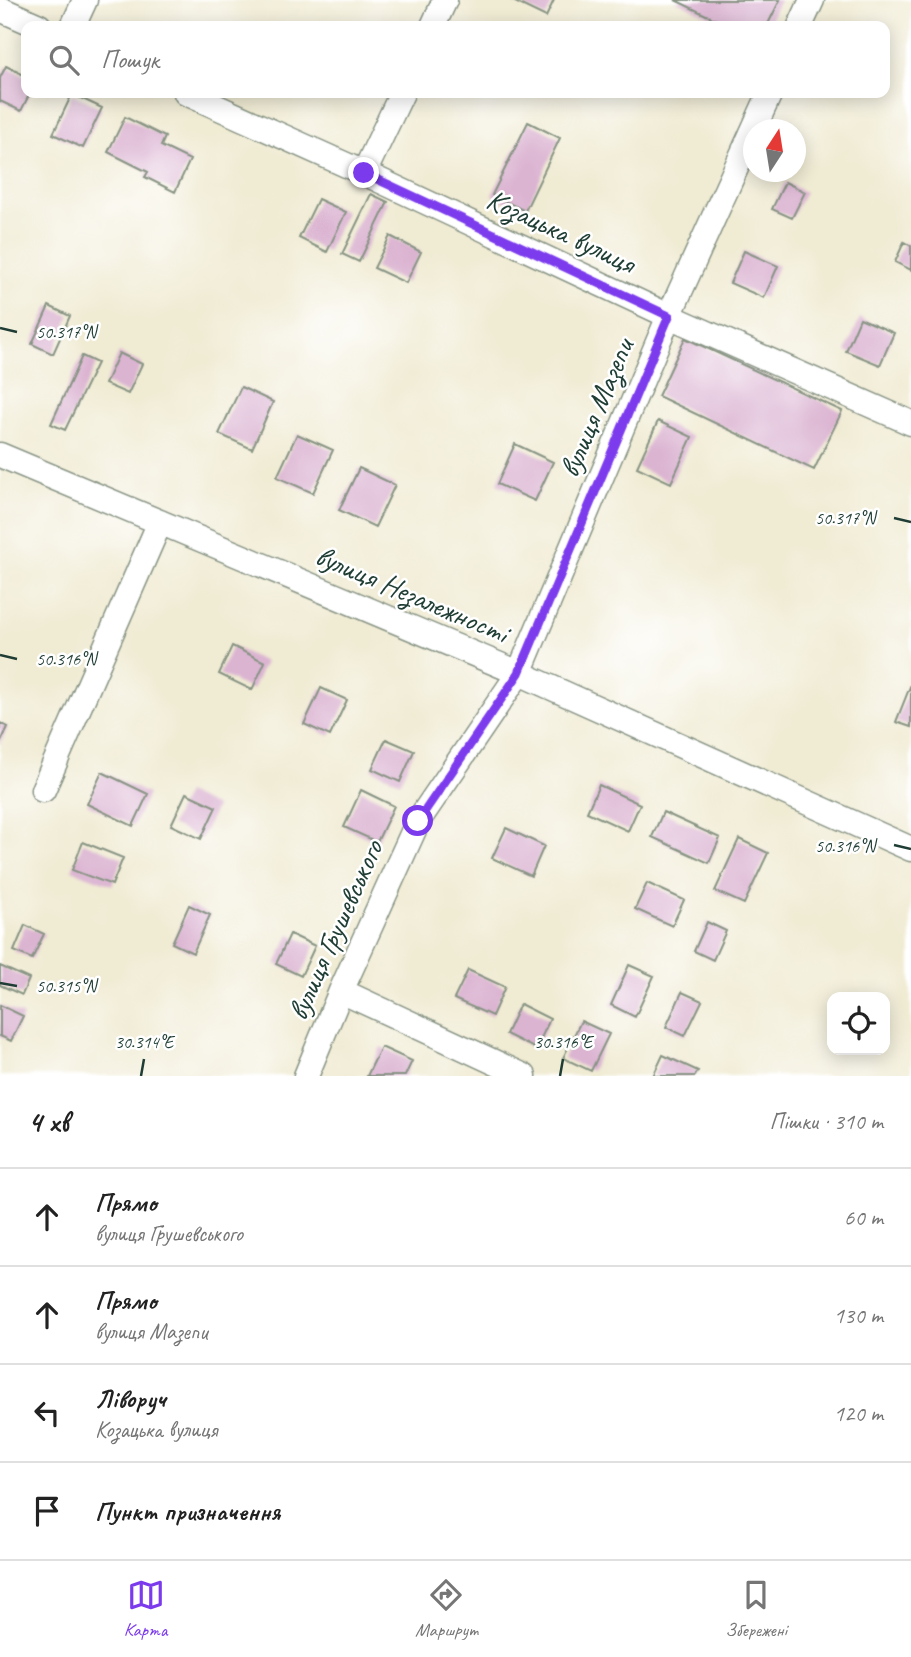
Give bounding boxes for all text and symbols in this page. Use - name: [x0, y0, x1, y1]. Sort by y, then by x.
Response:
- search box: [21, 21, 890, 98]
- icon: search: [45, 41, 83, 79]
- text: Пошук: [101, 43, 159, 76]
- north arrow: [743, 119, 806, 182]
- route end: [348, 157, 379, 188]
- street label: Козацька вулиця: [481, 180, 644, 283]
- text: 50.317°N: [36, 321, 99, 343]
- street label: вулиця Мазепи: [550, 331, 643, 483]
- text: 50.317°N: [815, 507, 878, 529]
- street label: вулиця Незалежності: [310, 536, 517, 653]
- text: 50.316°N: [36, 648, 99, 670]
- route start: [402, 805, 433, 836]
- street label: вулиця Грушевського: [278, 833, 392, 1026]
- text: 50.316°N: [815, 835, 878, 857]
- text: 50.315°N: [36, 975, 99, 997]
- map controls: [827, 992, 890, 1055]
- button: locate: [827, 992, 890, 1055]
- text: 30.314°E: [115, 1031, 176, 1053]
- text: 30.316°E: [534, 1031, 595, 1053]
- text: 4 хв: [28, 1103, 69, 1141]
- text: Пішки · 310 m: [769, 1107, 883, 1136]
- text: Прямо: [95, 1186, 157, 1219]
- icon: ahead: [28, 1198, 66, 1236]
- text: 60 m: [844, 1203, 883, 1232]
- text: вулиця Грушевського: [95, 1219, 243, 1248]
- text: Прямо: [95, 1284, 157, 1317]
- icon: ahead: [28, 1296, 66, 1334]
- text: 130 m: [834, 1301, 883, 1330]
- text: вулиця Мазепи: [95, 1317, 207, 1346]
- text: Ліворуч: [95, 1382, 166, 1415]
- icon: left: [28, 1394, 66, 1432]
- text: 120 m: [834, 1399, 883, 1428]
- text: Козацька вулиця: [95, 1415, 217, 1444]
- icon: arrive: [28, 1492, 66, 1530]
- text: Пункт призначення: [95, 1495, 280, 1528]
- tab: Карта: [124, 1576, 167, 1642]
- tab: Маршрут: [415, 1576, 478, 1642]
- tab: Збережені: [725, 1576, 787, 1642]

